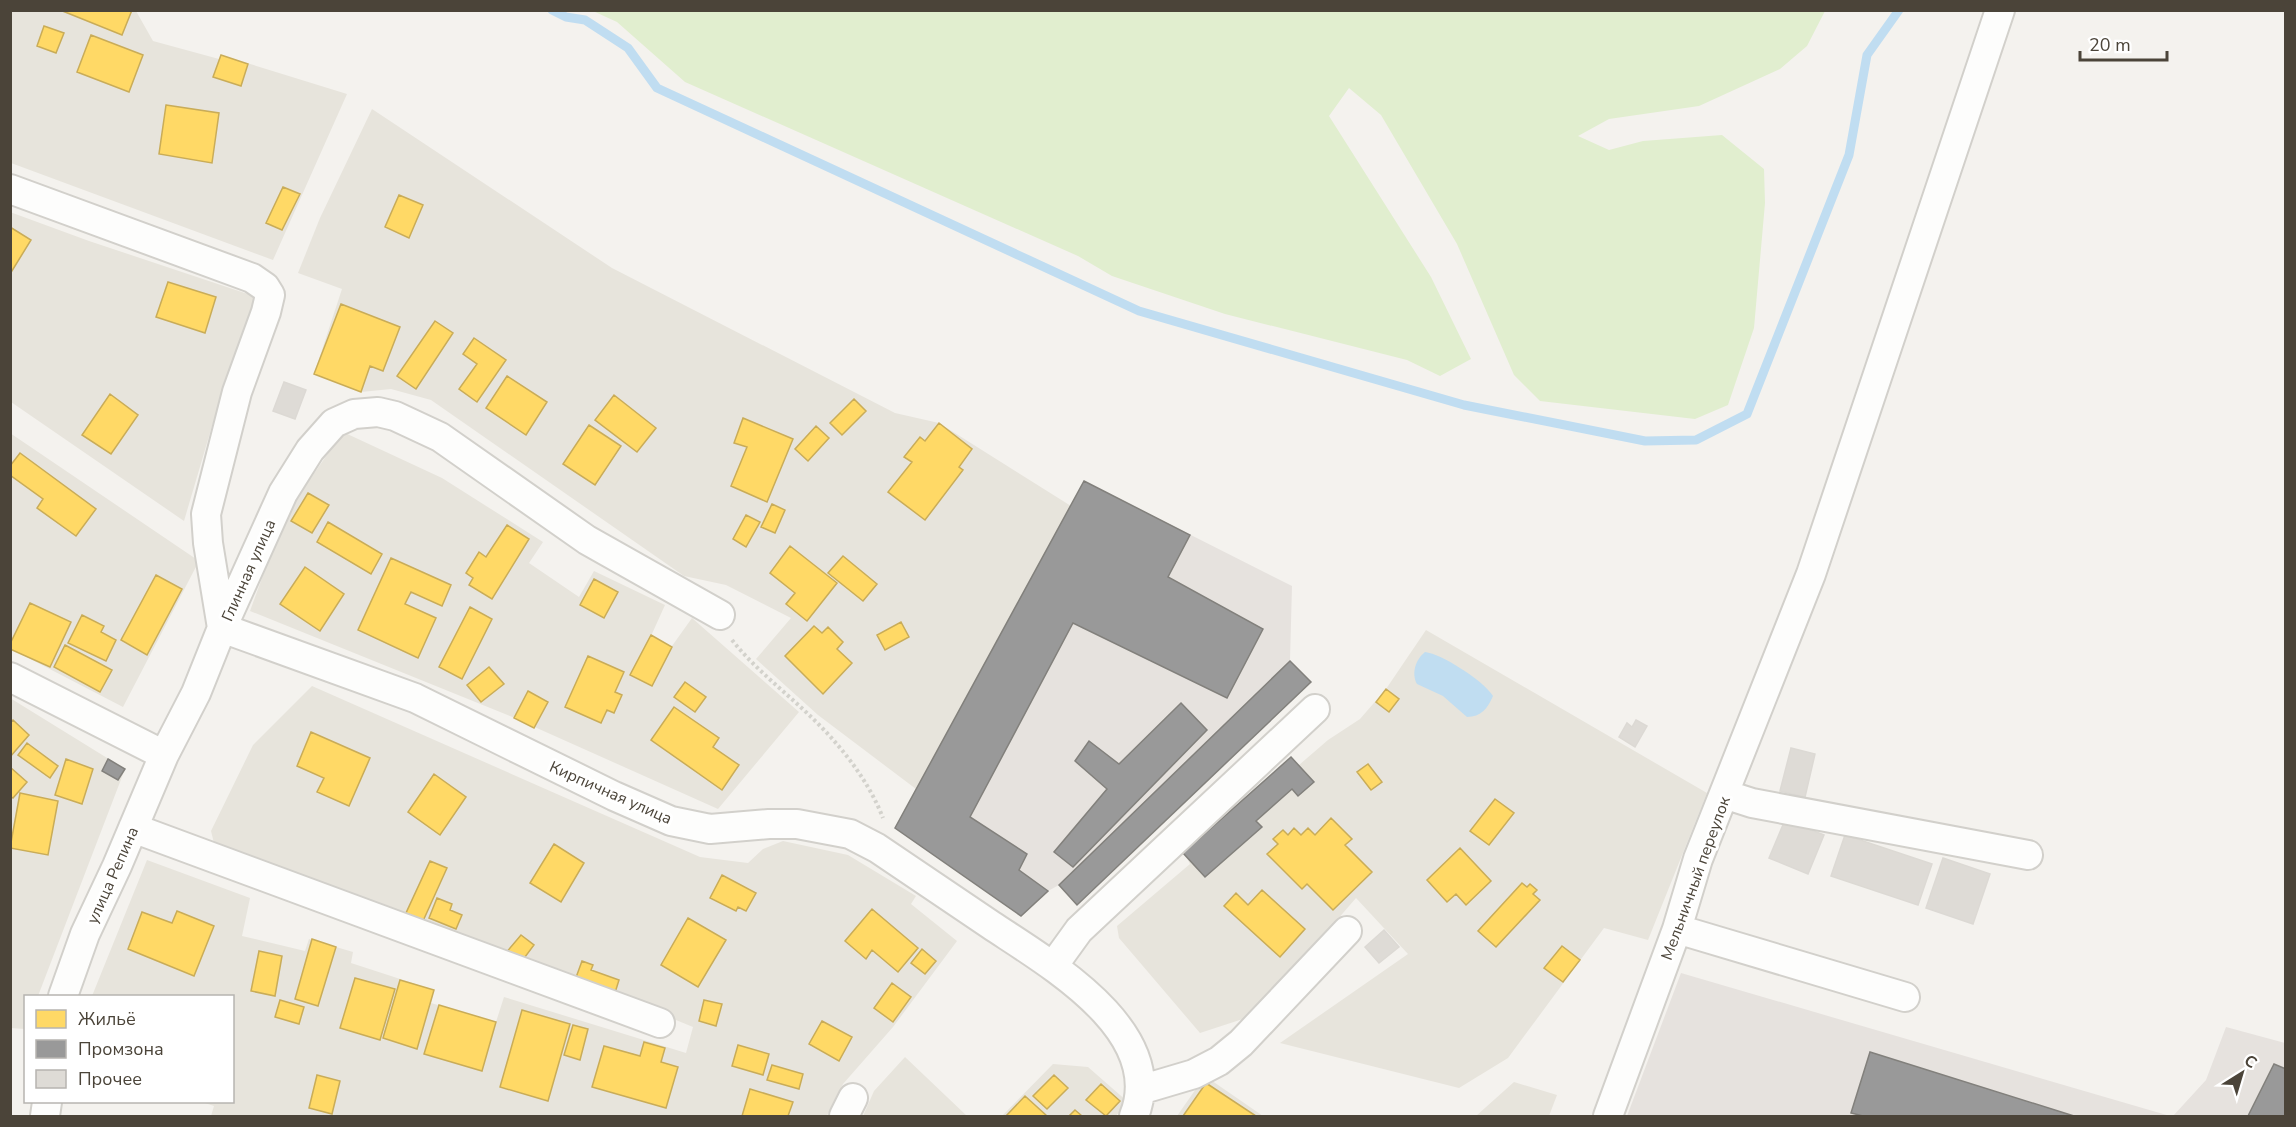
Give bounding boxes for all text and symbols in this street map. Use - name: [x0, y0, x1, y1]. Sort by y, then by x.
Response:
- scale bar: [2080, 24, 2167, 62]
- text: 20 m: [2089, 33, 2131, 57]
- street label: Глинная улица: [217, 516, 281, 625]
- street label: Кирпичная улица: [546, 756, 675, 830]
- street label: Мельничный переулок: [1656, 793, 1736, 963]
- street label: улица Репина: [82, 823, 144, 927]
- legend: [24, 995, 234, 1103]
- text: Жильё: [78, 1007, 136, 1031]
- text: Промзона: [78, 1037, 164, 1061]
- north arrow: [2212, 1043, 2272, 1103]
- text: С: [2239, 1050, 2261, 1074]
- text: Прочее: [78, 1067, 142, 1091]

